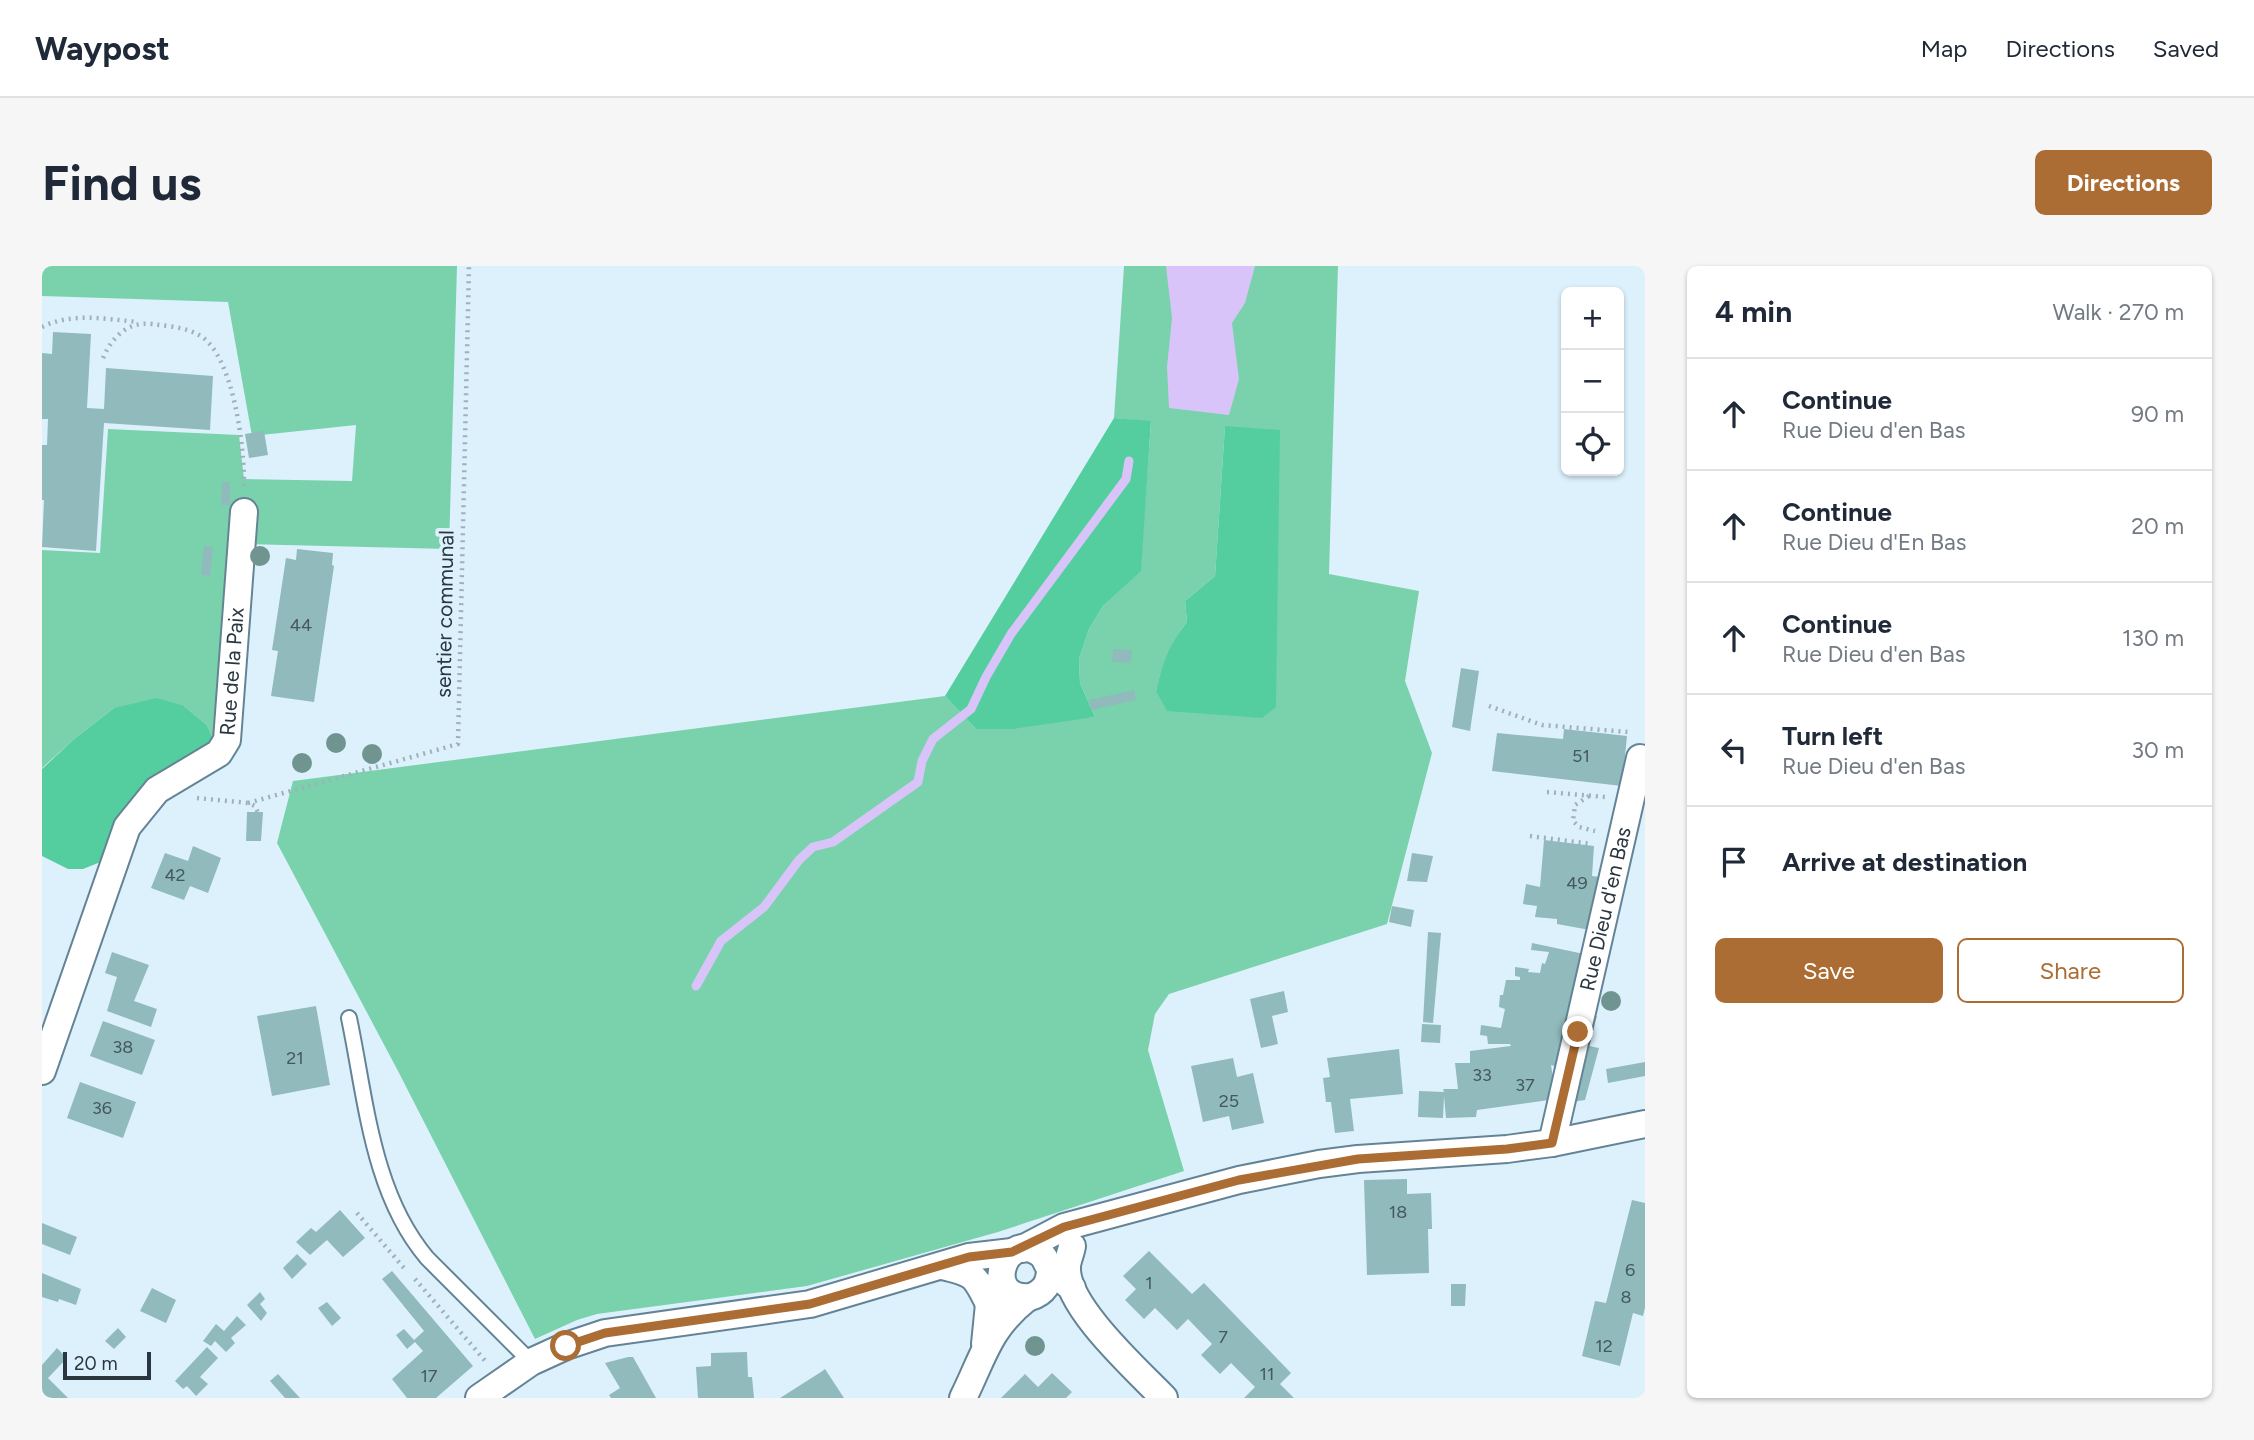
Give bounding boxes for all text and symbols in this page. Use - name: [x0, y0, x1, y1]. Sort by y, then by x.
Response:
- text: Waypost: [35, 29, 170, 68]
- text: Map: [1921, 34, 1967, 63]
- text: Directions: [2005, 34, 2115, 63]
- text: Saved: [2153, 34, 2219, 63]
- button: Directions: [2035, 150, 2212, 215]
- text: Find us: [42, 153, 201, 212]
- map controls: [1561, 287, 1624, 476]
- button: +: [1561, 287, 1624, 350]
- text: 4 min: [1715, 293, 1792, 330]
- text: Walk · 270 m: [2053, 298, 2184, 326]
- button: −: [1561, 350, 1624, 413]
- text: Continue: [1782, 384, 1892, 416]
- icon: ahead: [1715, 395, 1753, 433]
- text: 90 m: [2131, 400, 2184, 428]
- button: locate: [1561, 413, 1624, 476]
- text: Rue Dieu d'en Bas: [1782, 416, 1965, 444]
- text: Continue: [1782, 496, 1892, 528]
- icon: ahead: [1715, 507, 1753, 545]
- text: 20 m: [2131, 512, 2184, 540]
- text: Rue Dieu d'En Bas: [1782, 528, 1966, 556]
- street label: sentier communal: [431, 530, 458, 698]
- street label: Rue de la Paix: [214, 607, 249, 737]
- text: Continue: [1782, 608, 1892, 640]
- house number: 44: [290, 614, 312, 636]
- icon: ahead: [1715, 619, 1753, 657]
- text: 130 m: [2122, 624, 2184, 652]
- text: Rue Dieu d'en Bas: [1782, 640, 1965, 668]
- text: Turn left: [1782, 720, 1883, 752]
- icon: left: [1715, 731, 1753, 769]
- text: 30 m: [2131, 736, 2184, 764]
- house number: 51: [1572, 745, 1590, 767]
- text: Rue Dieu d'en Bas: [1782, 752, 1965, 780]
- street label: Rue Dieu d'en Bas: [1574, 825, 1636, 993]
- icon: arrive: [1715, 843, 1753, 881]
- text: Arrive at destination: [1782, 846, 2027, 878]
- house number: 42: [164, 864, 186, 886]
- house number: 49: [1566, 872, 1588, 894]
- button: Save: [1715, 938, 1943, 1003]
- button: Share: [1957, 938, 2184, 1003]
- route end: [1562, 1016, 1593, 1047]
- house number: 38: [113, 1036, 133, 1058]
- house number: 21: [286, 1047, 304, 1069]
- house number: 33: [1472, 1064, 1492, 1086]
- house number: 37: [1515, 1074, 1535, 1096]
- house number: 25: [1219, 1090, 1239, 1112]
- house number: 36: [92, 1097, 112, 1119]
- house number: 18: [1389, 1201, 1407, 1223]
- house number: 6: [1625, 1259, 1635, 1281]
- house number: 1: [1145, 1272, 1153, 1294]
- house number: 8: [1620, 1286, 1632, 1308]
- house number: 7: [1218, 1326, 1228, 1348]
- route start: [550, 1330, 581, 1361]
- house number: 12: [1595, 1335, 1613, 1357]
- scale bar: [63, 1349, 150, 1381]
- text: 20 m: [74, 1352, 118, 1375]
- house number: 11: [1260, 1363, 1274, 1385]
- house number: 17: [420, 1365, 438, 1387]

